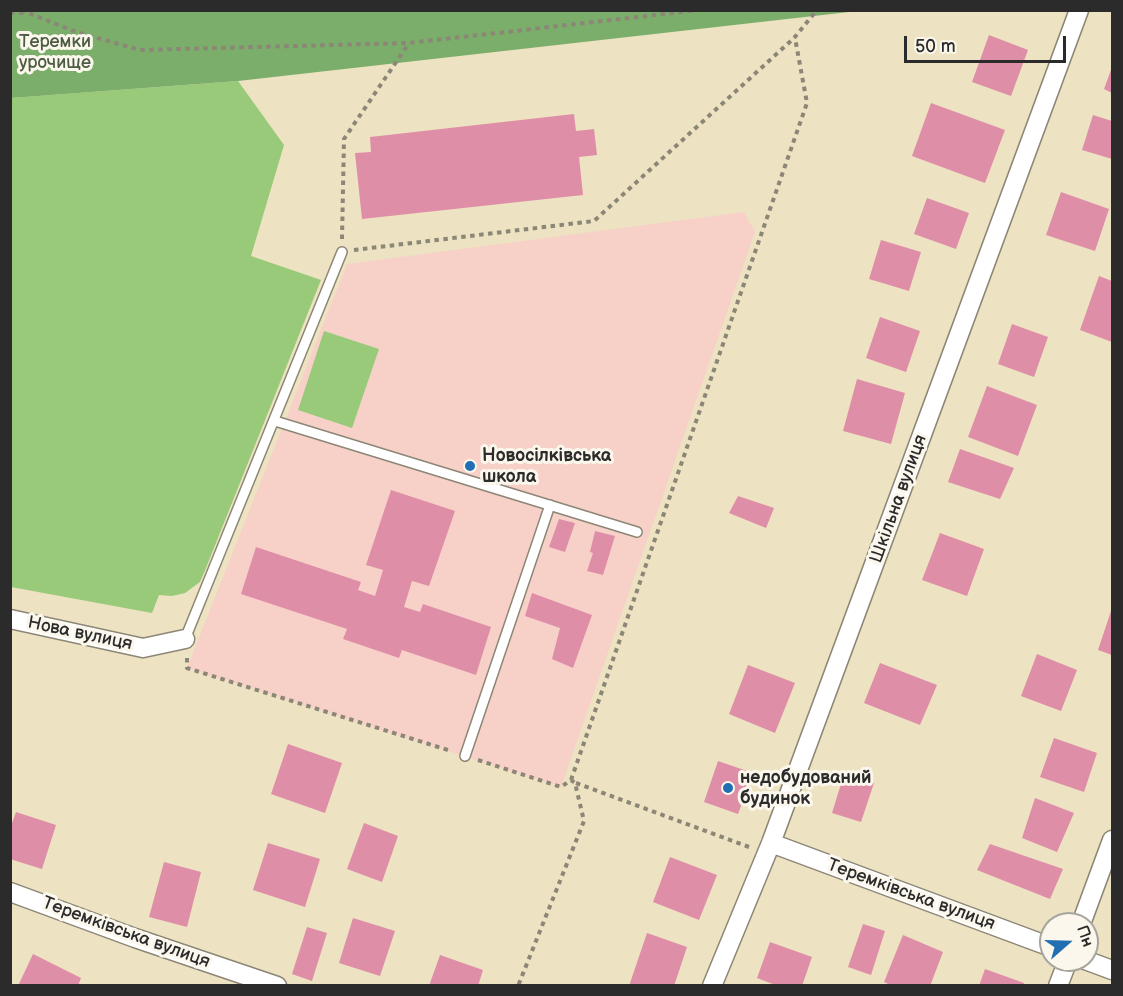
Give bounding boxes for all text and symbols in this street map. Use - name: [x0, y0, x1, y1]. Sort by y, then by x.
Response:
- scale bar: [907, 24, 1069, 62]
- park label: Теремки урочище: [19, 31, 91, 74]
- text: 50 m: [915, 36, 956, 57]
- street label: Шкільна вулиця: [866, 432, 932, 566]
- place label: Новосілківська школа: [482, 445, 611, 488]
- marker: Новосілківська школа: [463, 459, 477, 473]
- street label: Нова вулиця: [26, 612, 134, 656]
- place label: недобудований будинок: [740, 767, 871, 810]
- marker: недобудований будинок: [721, 781, 735, 795]
- street label: Теремківська вулиця: [824, 855, 998, 935]
- street label: Теремківська вулиця: [39, 893, 213, 973]
- north arrow: [1039, 912, 1099, 972]
- text: Пн: [1072, 923, 1097, 950]

